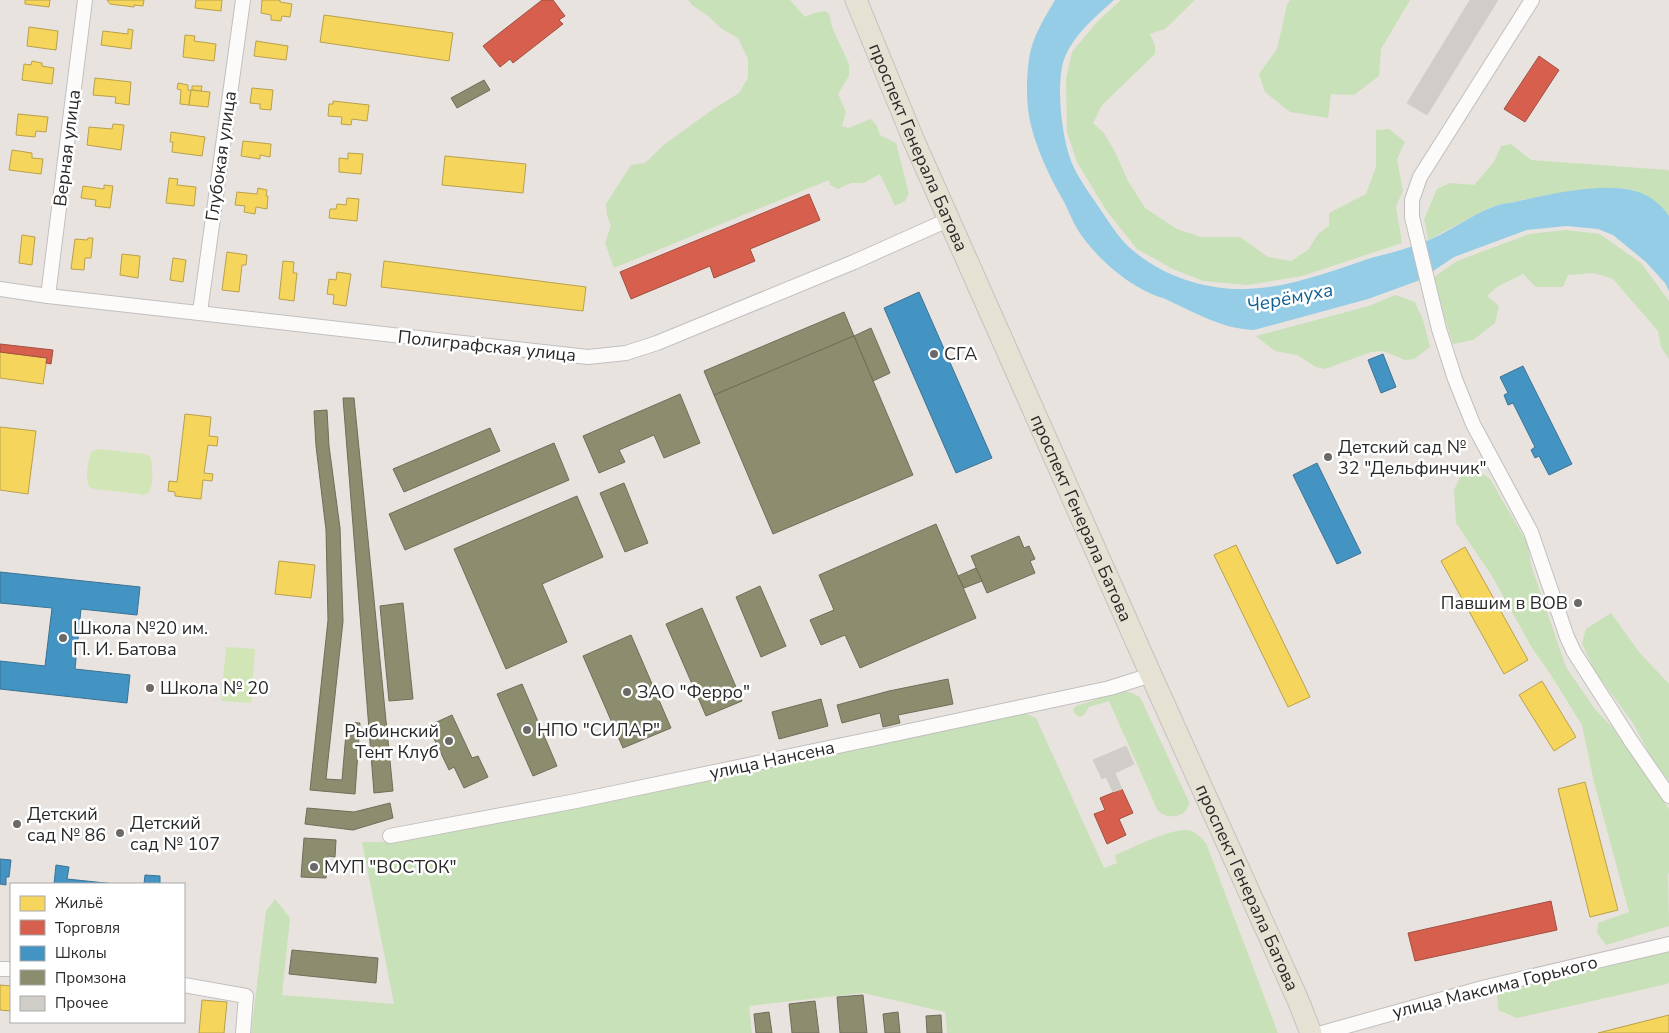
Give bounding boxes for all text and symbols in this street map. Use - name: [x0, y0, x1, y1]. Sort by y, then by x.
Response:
- street label: проспект Генерала Батова: [863, 40, 974, 255]
- street label: Верная улица: [48, 88, 86, 208]
- street label: Глубокая улица: [200, 89, 242, 223]
- water label: Черёмуха: [1245, 277, 1335, 319]
- street label: Полиграфская улица: [397, 325, 577, 367]
- place label: СГА: [944, 342, 977, 366]
- marker: СГА: [928, 348, 940, 360]
- street label: проспект Генерала Батова: [1025, 411, 1138, 626]
- place label: Детский сад № 32 "Дельфинчик": [1338, 435, 1487, 480]
- marker: Детский сад № 32 "Дельфинчик": [1322, 451, 1334, 463]
- place label: Павшим в ВОВ: [1441, 591, 1568, 615]
- marker: Павшим в ВОВ: [1572, 597, 1584, 609]
- place label: Школа №20 им. П. И. Батова: [73, 616, 208, 661]
- marker: Школа №20 им. П. И. Батова: [57, 632, 69, 644]
- place label: Школа № 20: [160, 676, 269, 700]
- place label: ЗАО "Ферро": [637, 680, 750, 704]
- marker: Школа № 20: [144, 682, 156, 694]
- marker: ЗАО "Ферро": [621, 686, 633, 698]
- place label: НПО "СИЛАР": [537, 718, 660, 742]
- place label: Рыбинский Тент Клуб: [344, 719, 439, 764]
- marker: НПО "СИЛАР": [521, 724, 533, 736]
- marker: Рыбинский Тент Клуб: [443, 735, 455, 747]
- street label: улица Нансена: [707, 735, 837, 785]
- street label: проспект Генерала Батова: [1190, 780, 1304, 995]
- place label: Детский сад № 86: [27, 802, 106, 847]
- place label: Детский сад № 107: [130, 811, 220, 856]
- marker: Детский сад № 86: [11, 818, 23, 830]
- marker: Детский сад № 107: [114, 827, 126, 839]
- place label: МУП "ВОСТОК": [324, 855, 457, 879]
- marker: МУП "ВОСТОК": [308, 861, 320, 873]
- legend: [10, 883, 185, 1023]
- text: Жильё: [55, 893, 103, 913]
- text: Торговля: [55, 918, 120, 938]
- text: Школы: [55, 943, 107, 963]
- street label: улица Максима Горького: [1390, 950, 1600, 1024]
- text: Промзона: [55, 968, 126, 988]
- text: Прочее: [55, 993, 108, 1013]

